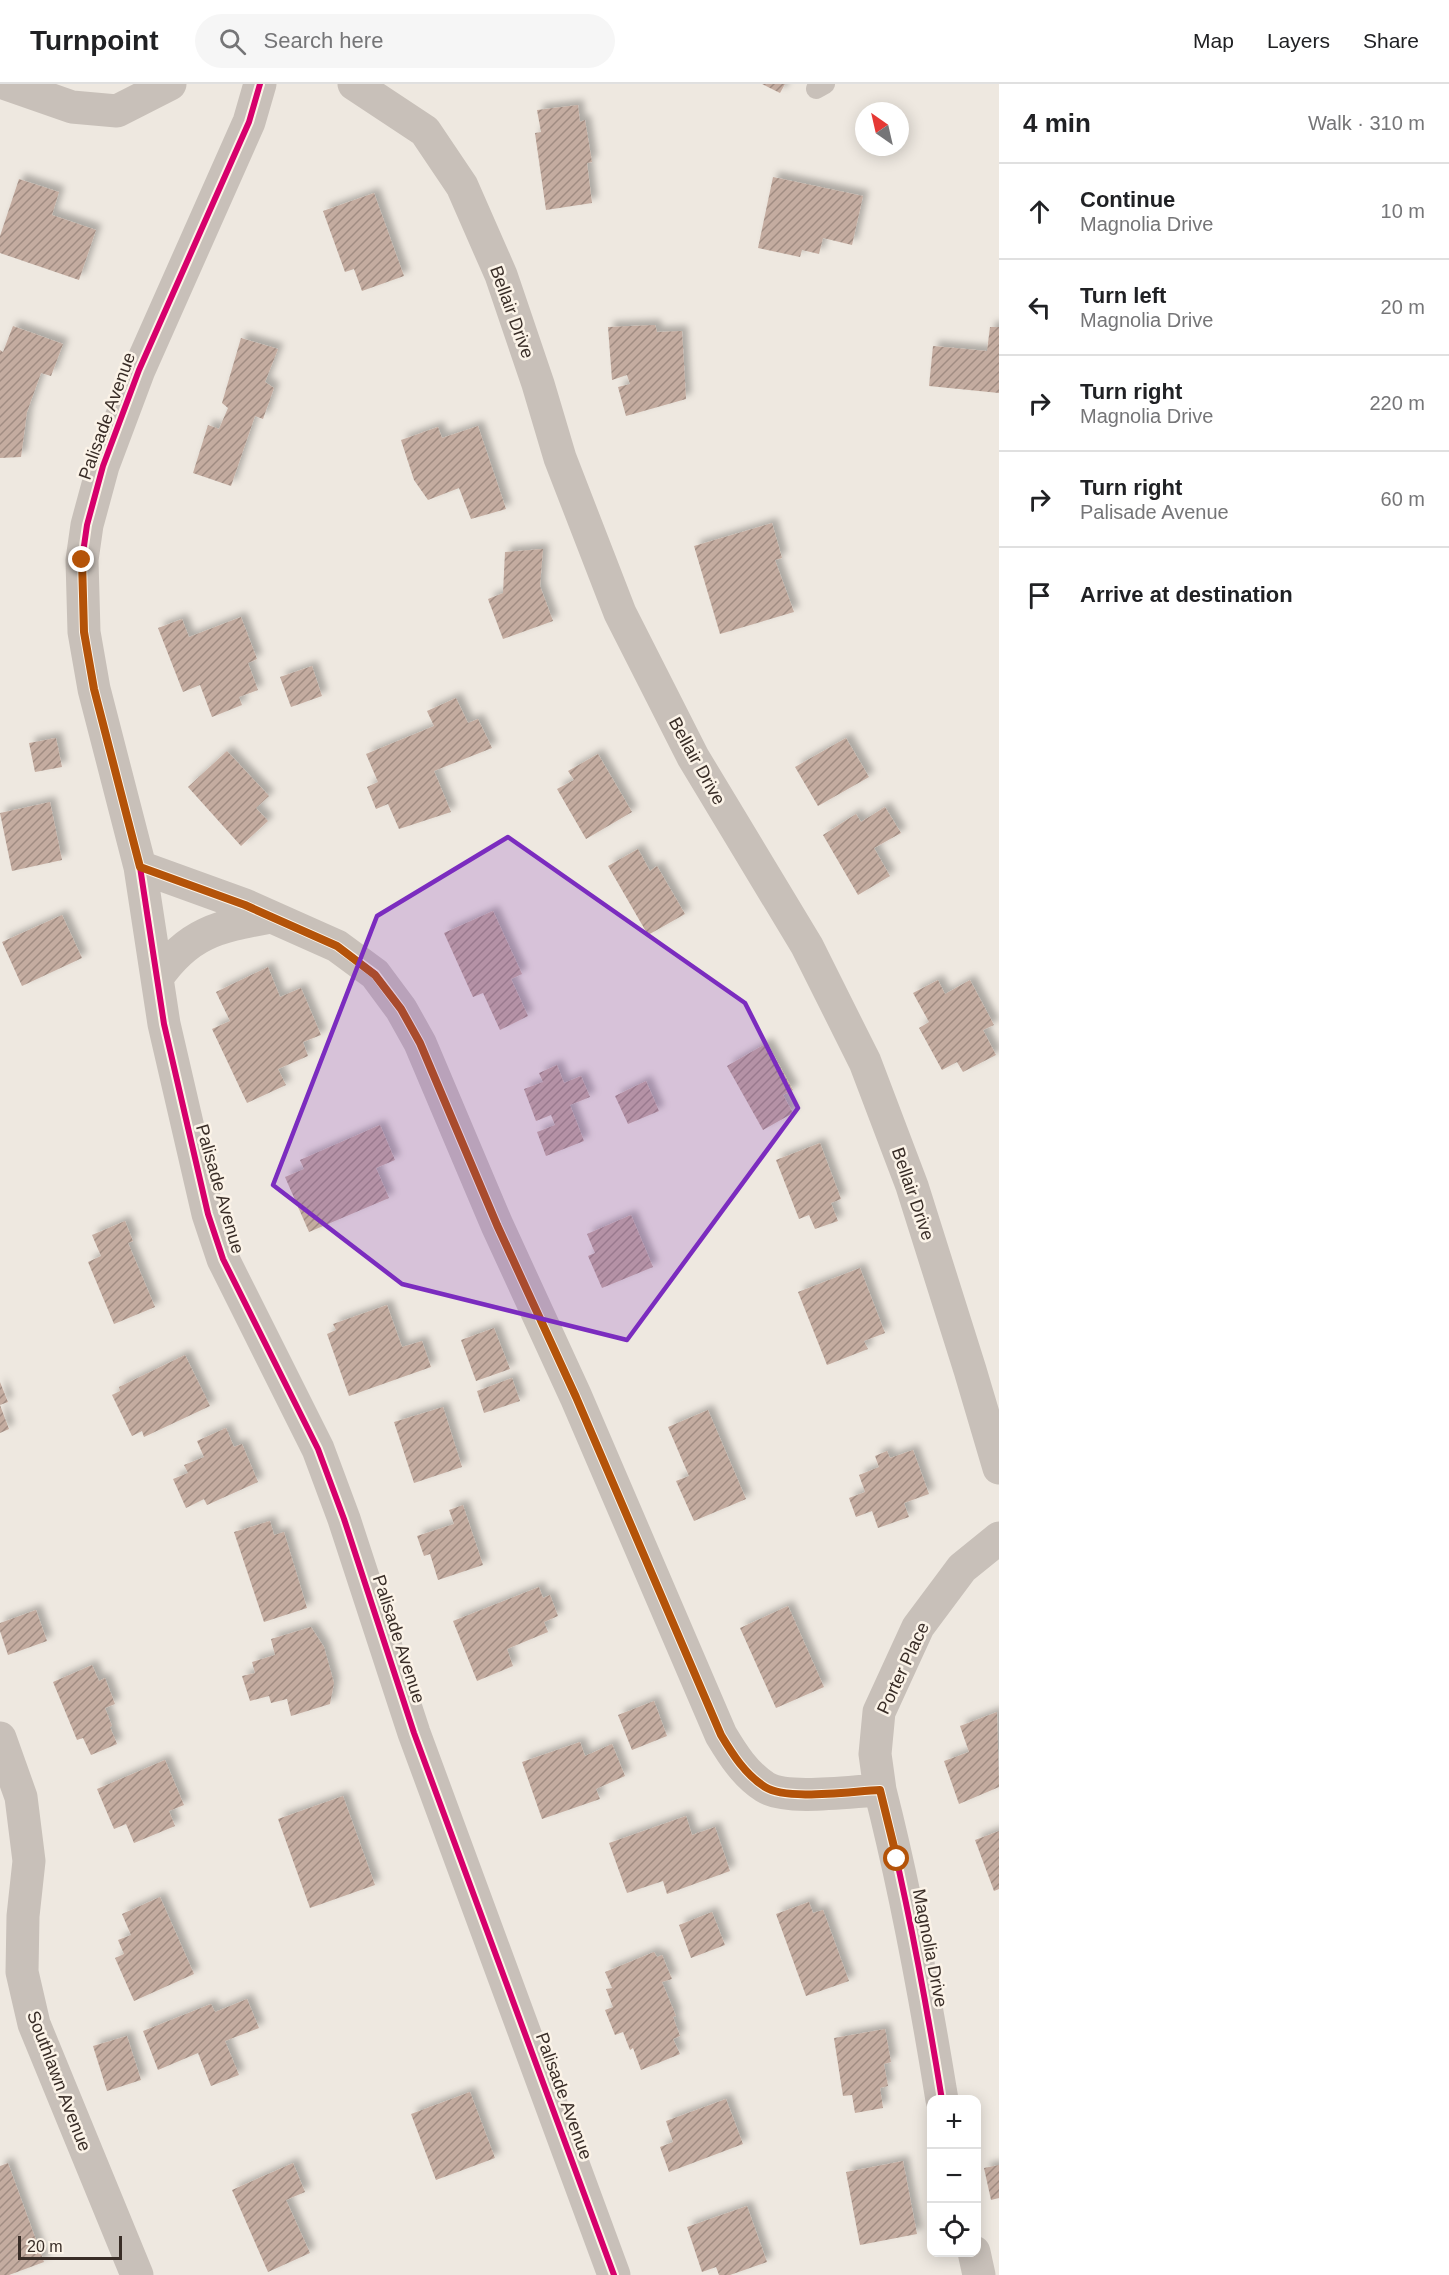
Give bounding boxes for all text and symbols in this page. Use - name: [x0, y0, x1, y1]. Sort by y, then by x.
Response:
- search box: [195, 14, 615, 68]
- text: Turnpoint: [30, 25, 159, 56]
- icon: search: [216, 25, 249, 58]
- text: Search here: [264, 28, 383, 53]
- text: Map: [1193, 29, 1234, 52]
- text: Layers: [1267, 29, 1330, 52]
- text: Share: [1363, 29, 1419, 52]
- north arrow: [855, 102, 909, 156]
- text: 4 min: [1023, 108, 1091, 138]
- text: Walk · 310 m: [1308, 112, 1425, 134]
- text: Continue: [1080, 187, 1175, 212]
- icon: ahead: [1023, 195, 1056, 228]
- text: 10 m: [1381, 200, 1425, 222]
- text: Magnolia Drive: [1080, 213, 1213, 235]
- street label: Bellair Drive: [486, 263, 538, 361]
- text: Turn left: [1080, 283, 1166, 308]
- icon: left: [1023, 291, 1056, 324]
- text: 20 m: [1381, 296, 1425, 318]
- text: Magnolia Drive: [1080, 309, 1213, 331]
- street label: Palisade Avenue: [75, 350, 139, 482]
- text: Turn right: [1080, 379, 1182, 404]
- icon: right: [1023, 387, 1056, 420]
- text: 220 m: [1369, 392, 1425, 414]
- text: Magnolia Drive: [1080, 405, 1213, 427]
- text: Turn right: [1080, 475, 1182, 500]
- icon: right: [1023, 483, 1056, 516]
- text: 60 m: [1381, 488, 1425, 510]
- text: Palisade Avenue: [1080, 501, 1229, 523]
- route end: [68, 546, 94, 572]
- icon: arrive: [1023, 579, 1056, 612]
- text: Arrive at destination: [1080, 582, 1293, 607]
- street label: Bellair Drive: [665, 714, 729, 808]
- street label: Palisade Avenue: [192, 1122, 248, 1256]
- street label: Bellair Drive: [888, 1145, 938, 1243]
- street label: Palisade Avenue: [369, 1572, 429, 1706]
- street label: Porter Place: [873, 1619, 933, 1717]
- route start: [883, 1845, 909, 1871]
- street label: Magnolia Drive: [909, 1887, 951, 2009]
- street label: Southlawn Avenue: [23, 2008, 95, 2154]
- street label: Palisade Avenue: [532, 2030, 596, 2162]
- map controls: [927, 2095, 981, 2257]
- button: +: [927, 2095, 981, 2149]
- button: −: [927, 2149, 981, 2203]
- button: locate: [927, 2203, 981, 2257]
- scale bar: [18, 2233, 122, 2260]
- text: 20 m: [27, 2238, 63, 2255]

